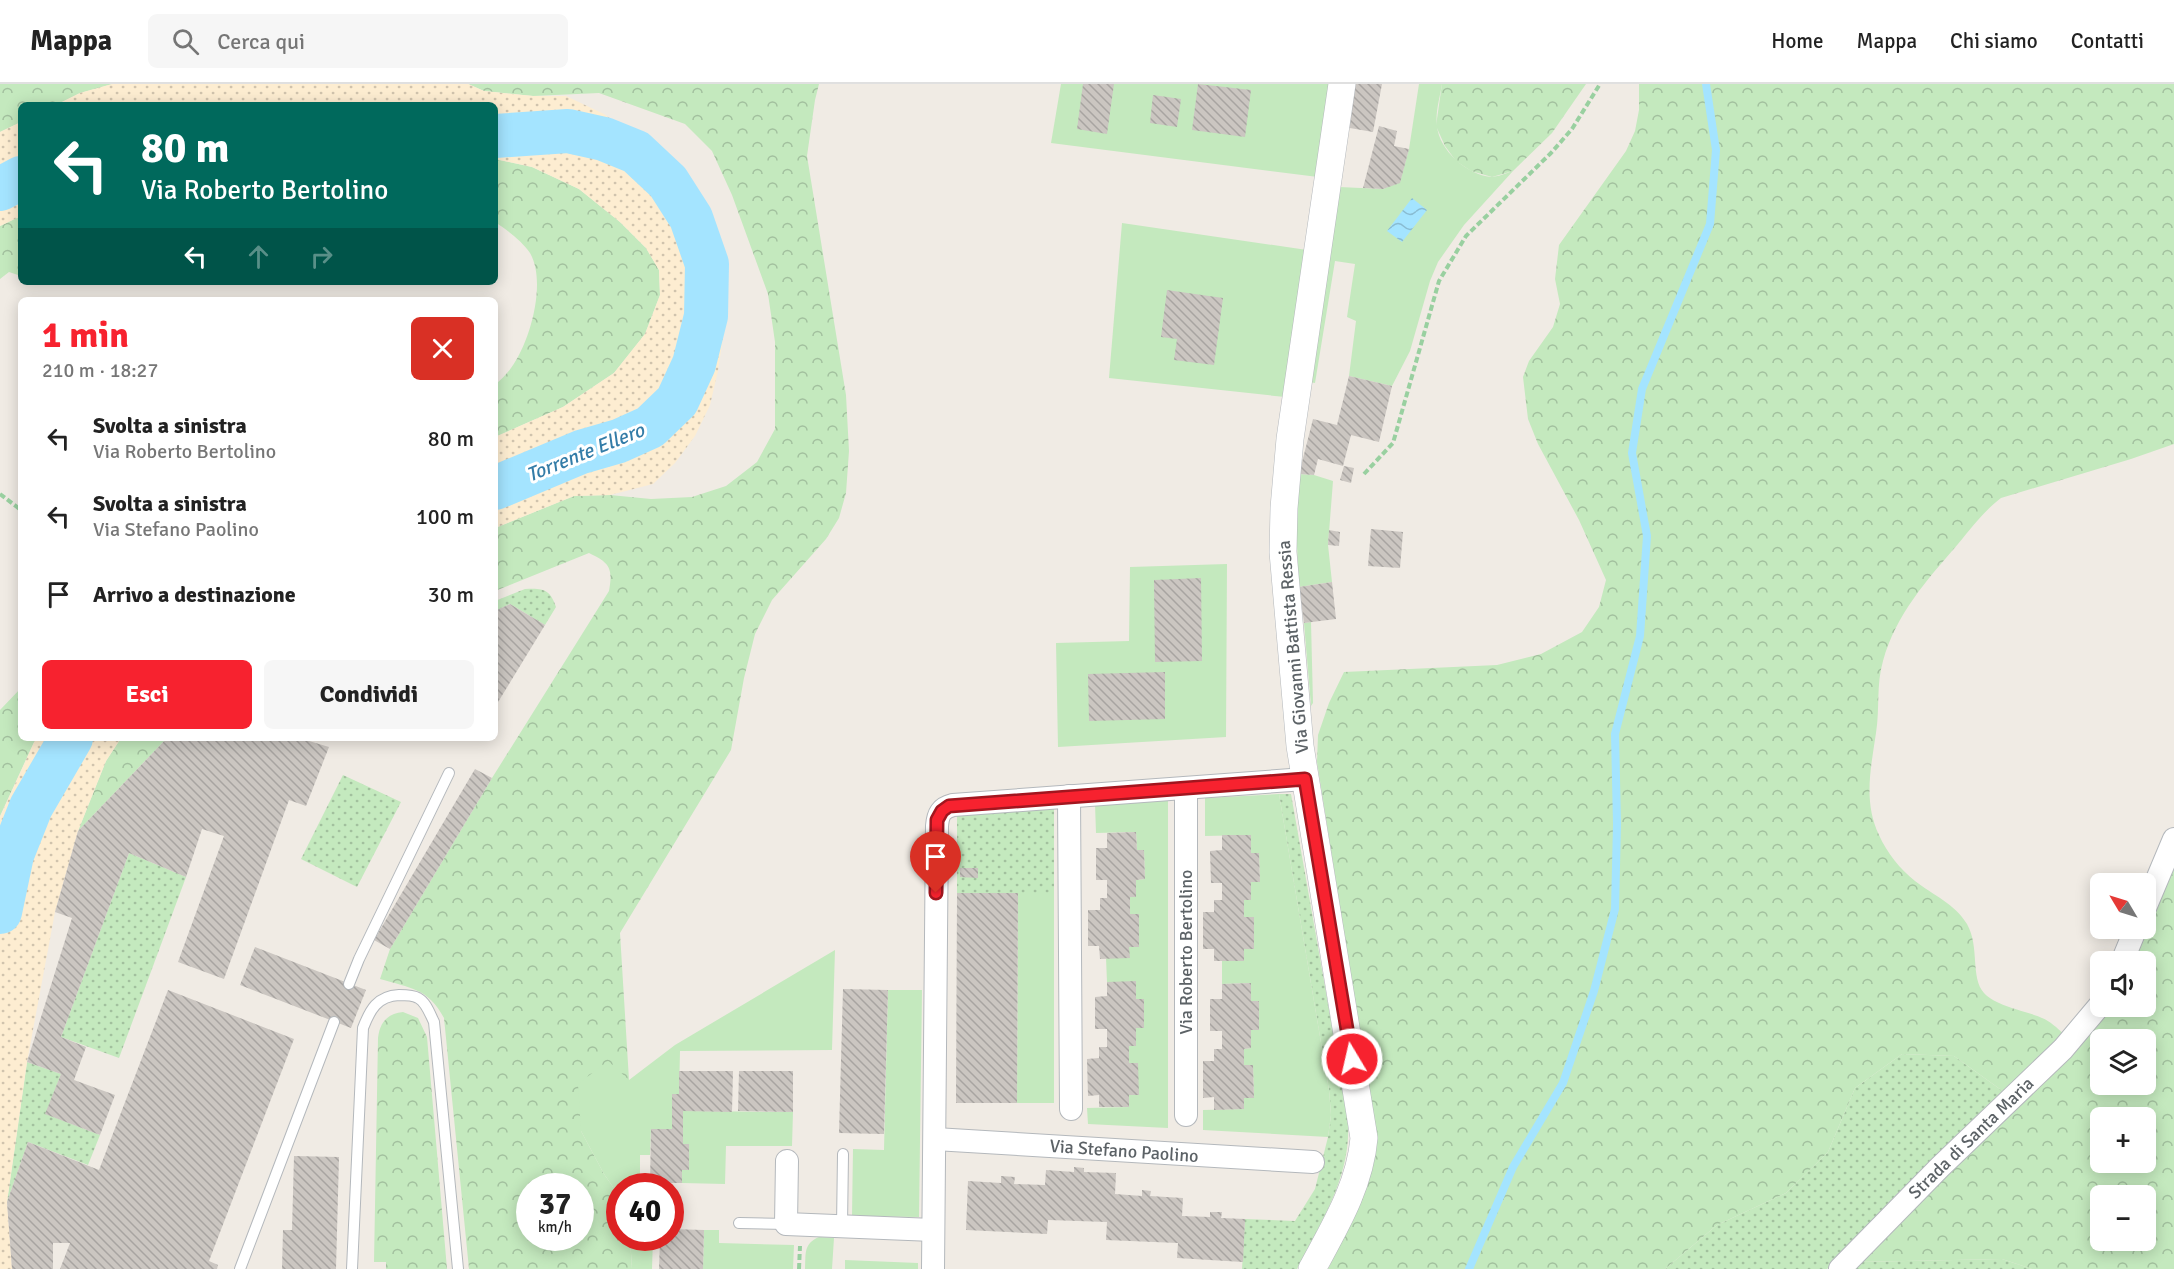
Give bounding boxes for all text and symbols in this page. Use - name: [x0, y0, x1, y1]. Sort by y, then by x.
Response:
- search box: [148, 14, 568, 68]
- text: Mappa: [30, 24, 112, 58]
- icon: search: [169, 25, 202, 58]
- text: Cerca qui: [217, 28, 305, 55]
- text: Home: [1771, 28, 1824, 54]
- text: Mappa: [1857, 28, 1917, 54]
- text: Chi siamo: [1950, 28, 2038, 54]
- text: Contatti: [2071, 28, 2144, 54]
- text: 80 m: [141, 123, 230, 174]
- icon: left: [42, 126, 120, 204]
- text: Via Roberto Bertolino: [141, 174, 388, 207]
- icon: left: [179, 240, 212, 273]
- icon: ahead: [242, 240, 275, 273]
- icon: right: [305, 240, 338, 273]
- text: 1 min: [42, 313, 129, 358]
- button: close: [411, 317, 474, 380]
- text: 210 m · 18:27: [42, 358, 158, 383]
- text: Svolta a sinistra: [93, 412, 247, 439]
- water label: Torrente Ellero: [523, 417, 649, 487]
- icon: left: [42, 422, 75, 455]
- text: 80 m: [428, 425, 474, 452]
- text: Via Roberto Bertolino: [93, 439, 276, 464]
- text: Svolta a sinistra: [93, 490, 247, 517]
- icon: left: [42, 500, 75, 533]
- text: 100 m: [416, 503, 474, 530]
- text: Via Stefano Paolino: [93, 517, 259, 542]
- street label: Via Giovanni Battista Ressia: [1273, 540, 1313, 754]
- icon: arrive: [42, 578, 75, 611]
- text: Arrivo a destinazione: [93, 581, 296, 608]
- text: 30 m: [428, 581, 474, 608]
- button: Esci: [42, 660, 252, 729]
- button: Condividi: [264, 660, 474, 729]
- pin: [910, 831, 961, 893]
- icon: arrive: [919, 840, 952, 873]
- street label: Via Roberto Bertolino: [1175, 870, 1197, 1034]
- north arrow: [2090, 873, 2156, 939]
- map controls: [2090, 873, 2156, 1251]
- button: sound: [2090, 951, 2156, 1017]
- position arrow: [1320, 1027, 1384, 1091]
- button: layers: [2090, 1029, 2156, 1095]
- street label: Strada di Santa Maria: [1904, 1073, 2038, 1203]
- button: +: [2090, 1107, 2156, 1173]
- street label: Via Stefano Paolino: [1049, 1135, 1199, 1167]
- speed limit sign: 40: [606, 1173, 684, 1251]
- button: −: [2090, 1185, 2156, 1251]
- text: 37: [539, 1186, 571, 1223]
- text: km/h: [538, 1218, 572, 1236]

